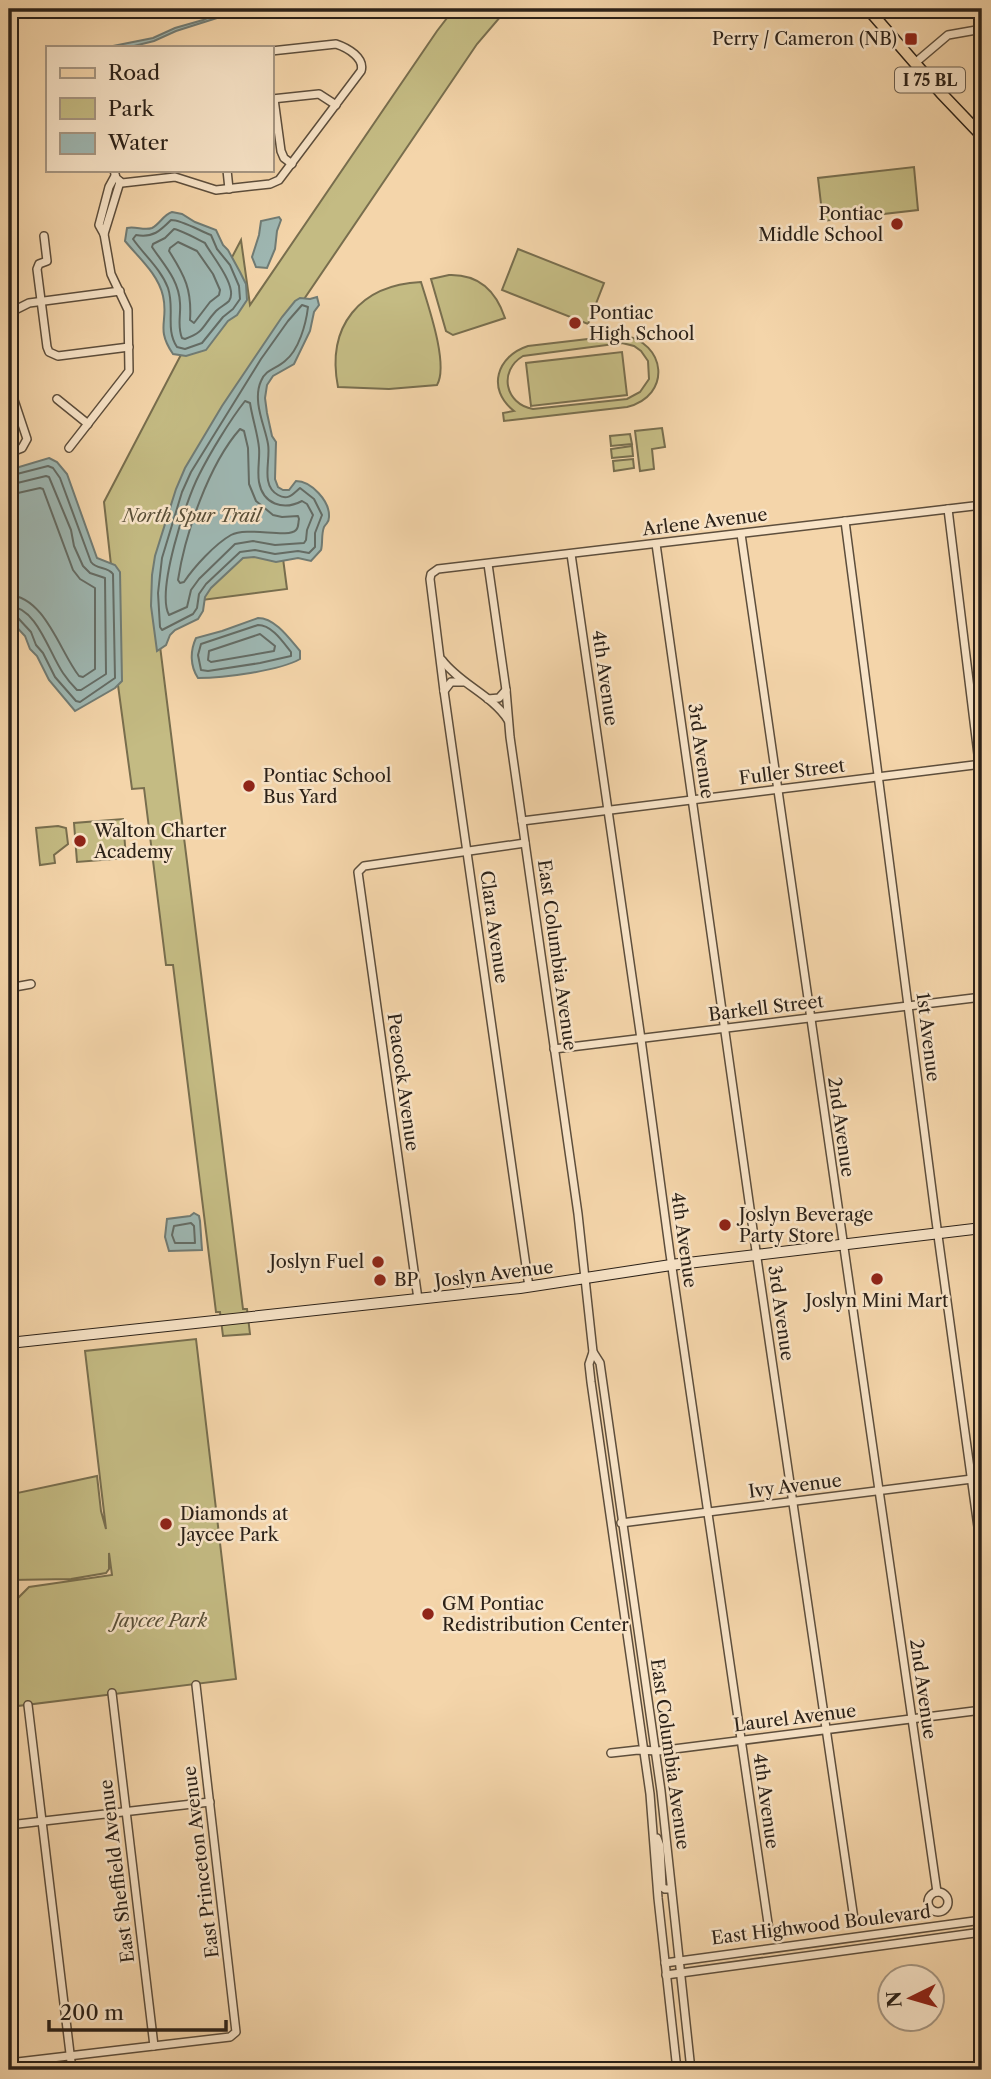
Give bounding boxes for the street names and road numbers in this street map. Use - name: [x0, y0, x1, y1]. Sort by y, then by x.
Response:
- road number: I 75 BL: [895, 68, 965, 92]
- street label: Arlene Avenue: [640, 503, 769, 541]
- street label: 4th Avenue: [587, 629, 623, 727]
- street label: 3rd Avenue: [683, 702, 719, 800]
- street label: Fuller Street: [738, 755, 847, 789]
- street label: East Columbia Avenue: [533, 858, 581, 1052]
- street label: Clara Avenue: [475, 869, 513, 985]
- street label: Barkell Street: [707, 990, 826, 1026]
- street label: 1st Avenue: [912, 991, 944, 1083]
- street label: Peacock Avenue: [382, 1012, 424, 1152]
- street label: 2nd Avenue: [823, 1076, 859, 1178]
- street label: 4th Avenue: [666, 1191, 702, 1289]
- street label: Joslyn Avenue: [430, 1256, 555, 1293]
- street label: 3rd Avenue: [763, 1264, 799, 1362]
- street label: Ivy Avenue: [747, 1469, 843, 1503]
- street label: 2nd Avenue: [905, 1638, 941, 1740]
- street label: East Columbia Avenue: [646, 1657, 694, 1851]
- street label: Laurel Avenue: [733, 1700, 857, 1736]
- street label: 4th Avenue: [748, 1752, 784, 1850]
- street label: East Princeton Avenue: [178, 1765, 224, 1959]
- street label: East Sheffield Avenue: [95, 1778, 139, 1964]
- street label: East Highwood Boulevard: [710, 1901, 932, 1949]

